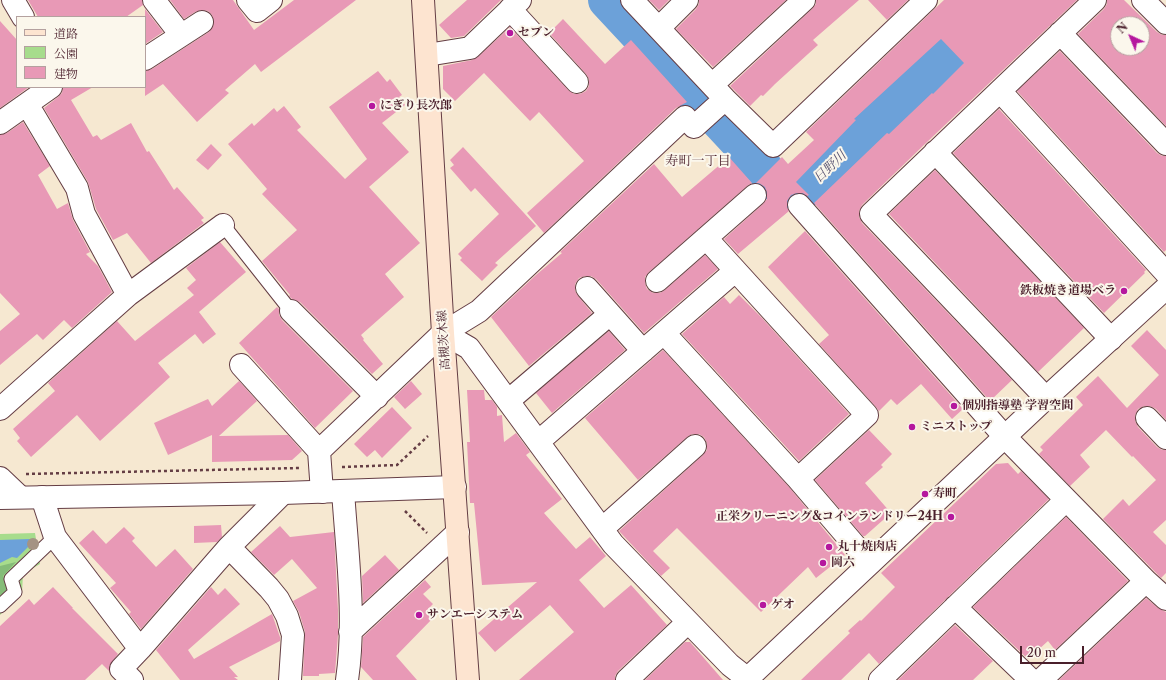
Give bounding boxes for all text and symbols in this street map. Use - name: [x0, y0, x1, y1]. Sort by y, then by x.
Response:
- legend: [16, 16, 146, 88]
- north arrow: [1110, 16, 1150, 56]
- text: N: [1114, 20, 1131, 36]
- text: 道路: [54, 26, 78, 41]
- place label: セブン: [518, 26, 554, 40]
- marker: セブン: [505, 28, 515, 38]
- text: 公園: [54, 46, 78, 61]
- text: 建物: [54, 66, 78, 81]
- place label: にぎり長次郎: [380, 99, 452, 113]
- marker: にぎり長次郎: [367, 101, 377, 111]
- water label: 日野川: [811, 148, 849, 186]
- district label: 寿町一丁目: [666, 153, 730, 169]
- place label: 鉄板焼き道場ベラ: [1020, 284, 1116, 298]
- marker: 鉄板焼き道場ベラ: [1119, 286, 1129, 296]
- street label: 高槻茨木線: [435, 310, 453, 370]
- place label: 個別指導塾 学習空間: [962, 399, 1073, 413]
- marker: 個別指導塾 学習空間: [949, 401, 959, 411]
- place label: ミニストップ: [920, 420, 992, 434]
- marker: ミニストップ: [907, 422, 917, 432]
- place label: 寿町: [933, 487, 957, 501]
- marker: 寿町: [920, 489, 930, 499]
- place label: 正栄クリーニング&コインランドリー24H: [716, 510, 943, 524]
- marker: 正栄クリーニング&コインランドリー24H: [946, 512, 956, 522]
- place label: 丸十焼肉店: [837, 540, 897, 554]
- marker: 丸十焼肉店: [824, 542, 834, 552]
- place label: 岡六: [831, 556, 855, 570]
- marker: 岡六: [818, 558, 828, 568]
- place label: ゲオ: [771, 598, 795, 612]
- marker: ゲオ: [758, 600, 768, 610]
- place label: サンエーシステム: [427, 608, 523, 622]
- marker: サンエーシステム: [414, 610, 424, 620]
- scale bar: [1022, 638, 1086, 664]
- text: 20 m: [1027, 645, 1056, 660]

